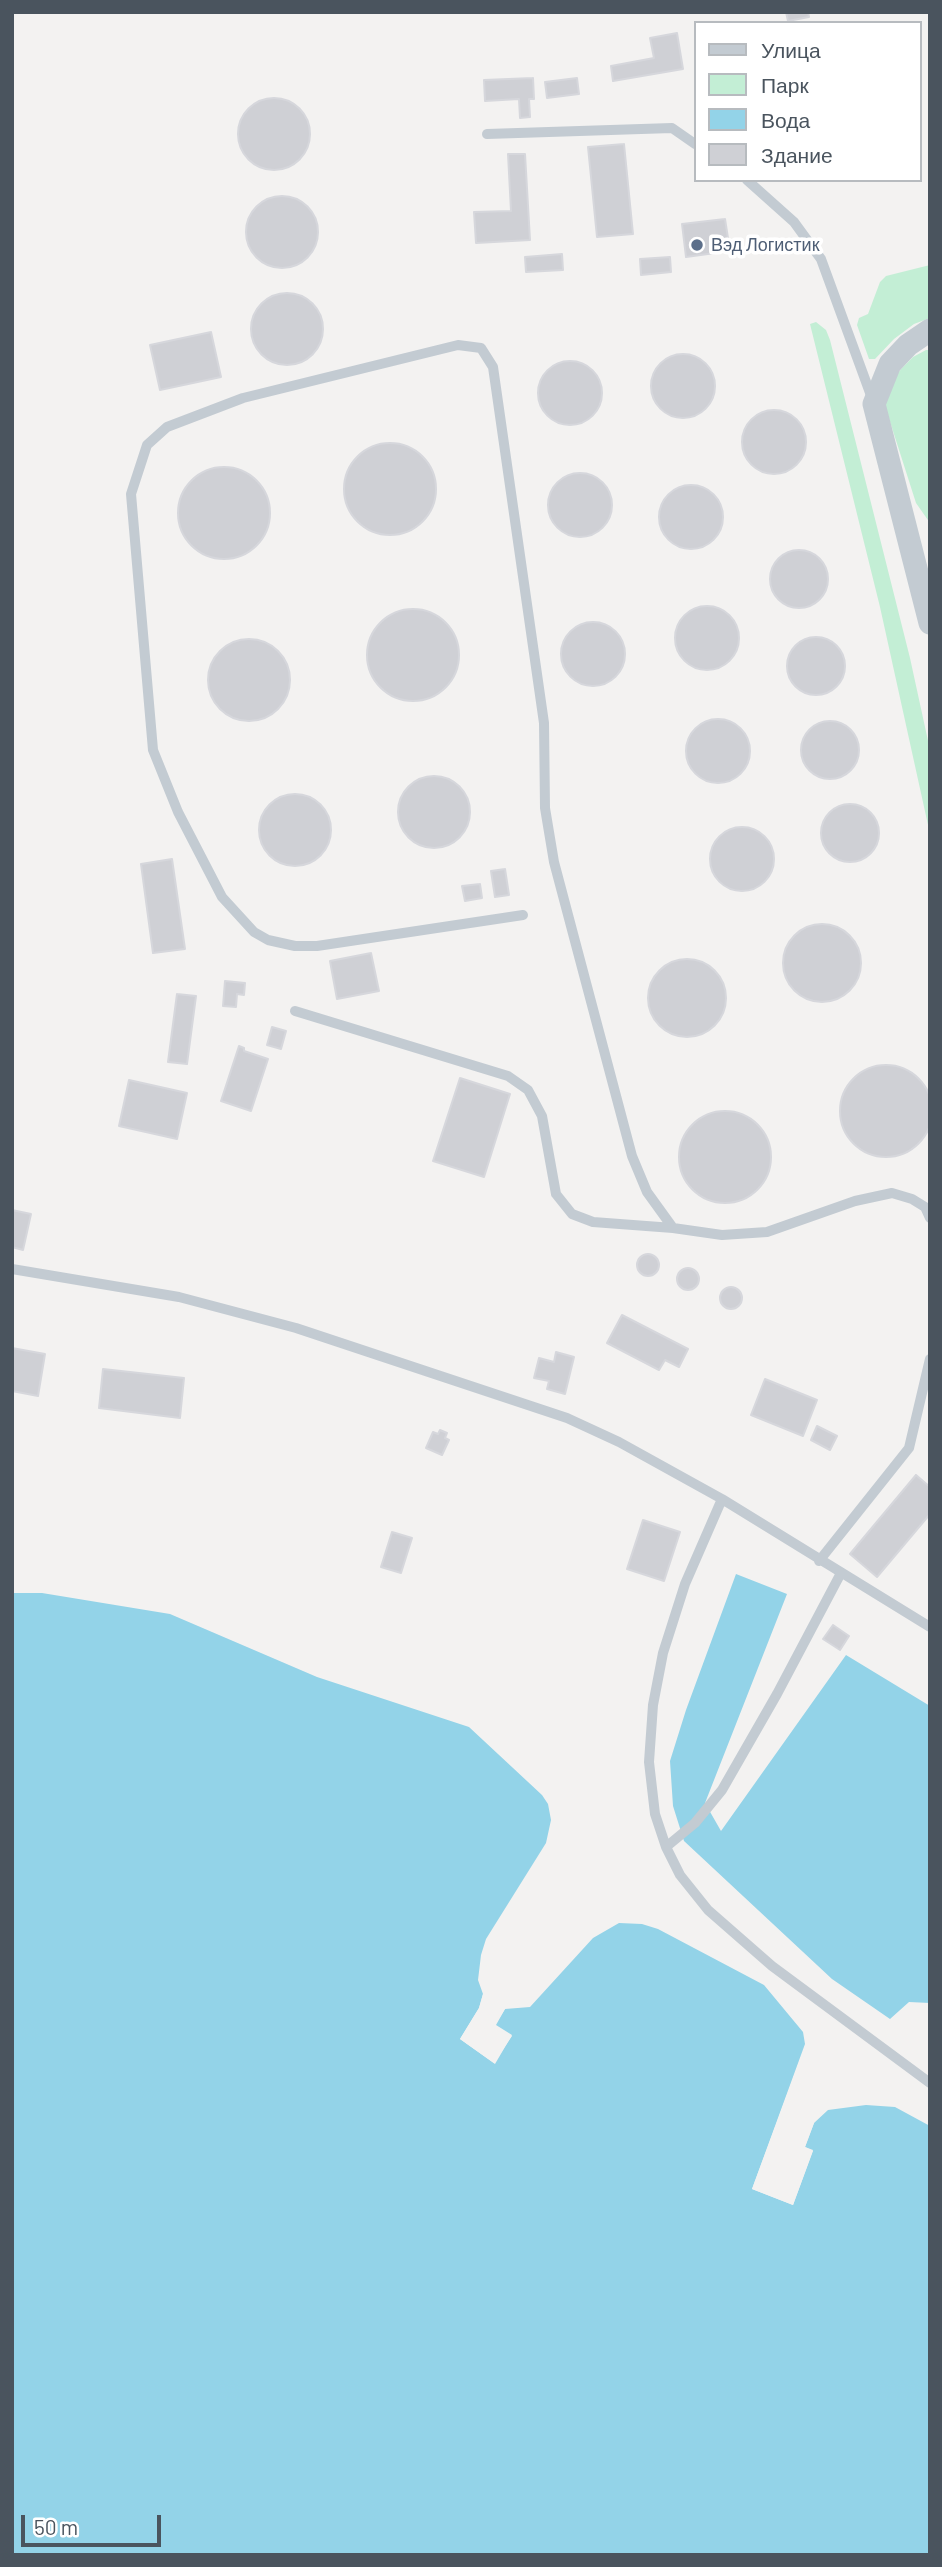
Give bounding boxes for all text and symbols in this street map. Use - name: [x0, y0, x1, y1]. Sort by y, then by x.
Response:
- legend: [694, 21, 921, 182]
- text: Улица: [761, 37, 821, 62]
- text: Парк: [761, 72, 809, 97]
- text: Вода: [761, 107, 810, 132]
- text: Здание: [761, 142, 833, 167]
- place label: Вэд Логистик: [711, 234, 820, 256]
- marker: Вэд Логистик: [689, 237, 705, 253]
- scale bar: [24, 2500, 164, 2544]
- text: 50 m: [34, 2514, 78, 2539]

